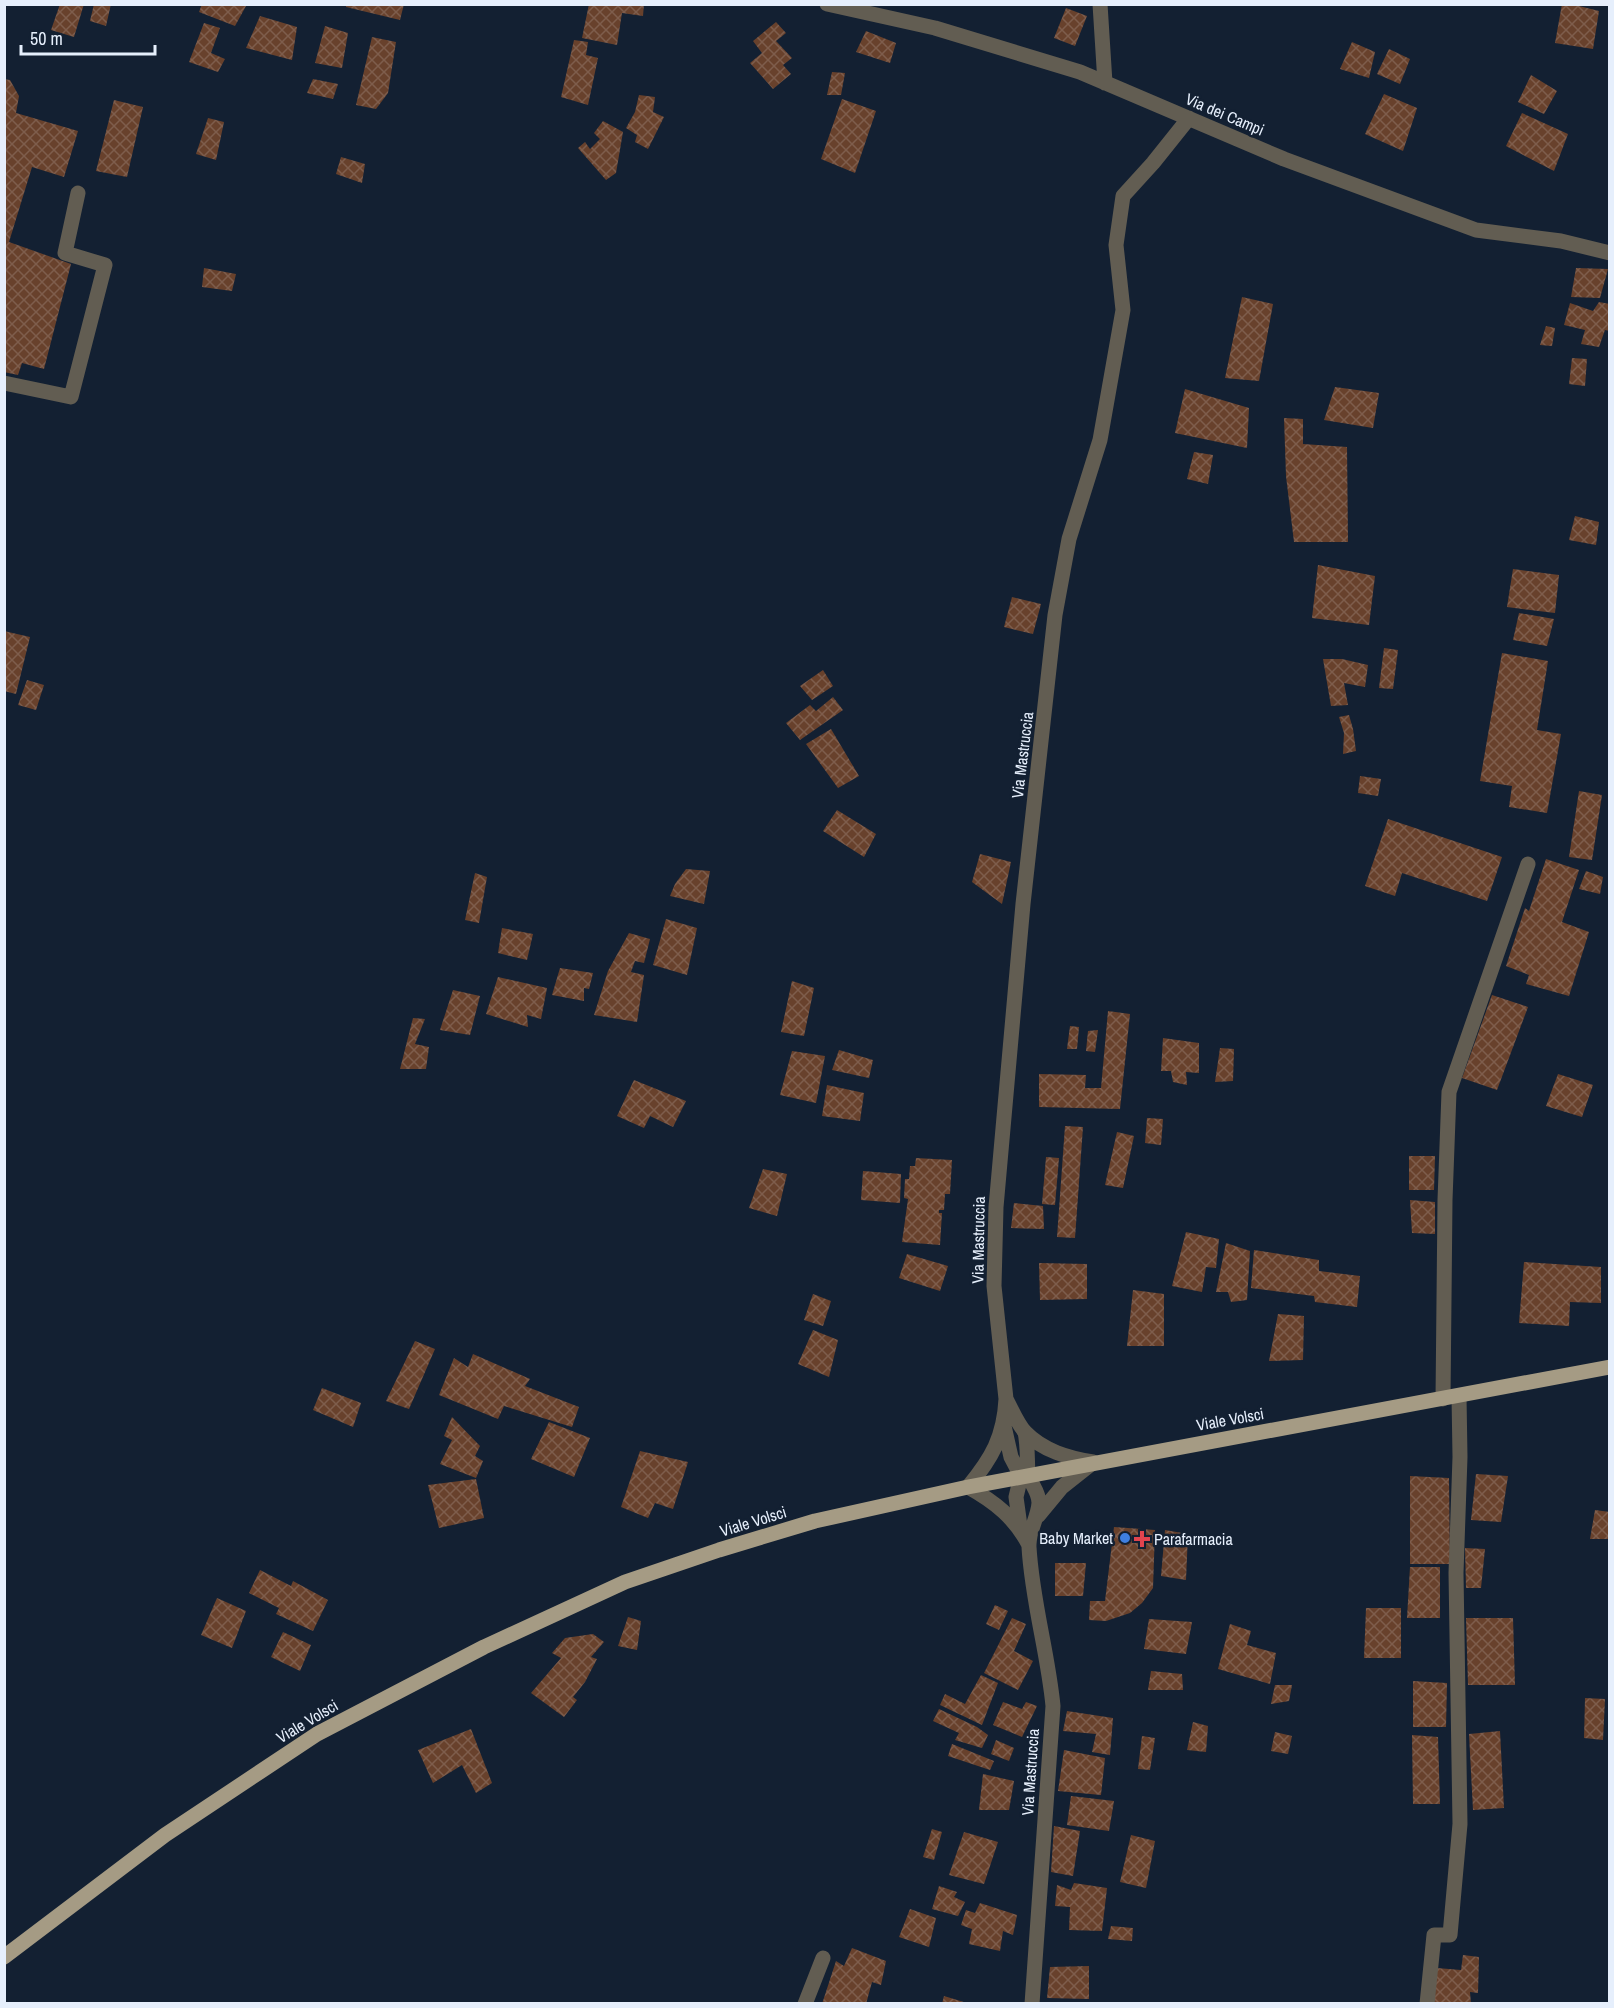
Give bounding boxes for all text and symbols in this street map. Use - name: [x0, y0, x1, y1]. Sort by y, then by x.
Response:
- scale bar: [21, 18, 154, 56]
- text: 50 m: [30, 26, 63, 51]
- street label: Via dei Campi: [1182, 88, 1268, 140]
- street label: Via Mastruccia: [1006, 710, 1038, 800]
- street label: Via Mastruccia: [966, 1195, 990, 1284]
- street label: Viale Volsci: [1194, 1402, 1266, 1436]
- street label: Viale Volsci: [717, 1500, 789, 1542]
- place label: Baby Market: [1039, 1527, 1113, 1549]
- place label: Parafarmacia: [1154, 1528, 1233, 1550]
- marker: Baby Market: [1118, 1531, 1132, 1545]
- marker: Parafarmacia: [1135, 1532, 1149, 1546]
- street label: Viale Volsci: [272, 1694, 342, 1748]
- street label: Via Mastruccia: [1016, 1727, 1044, 1816]

